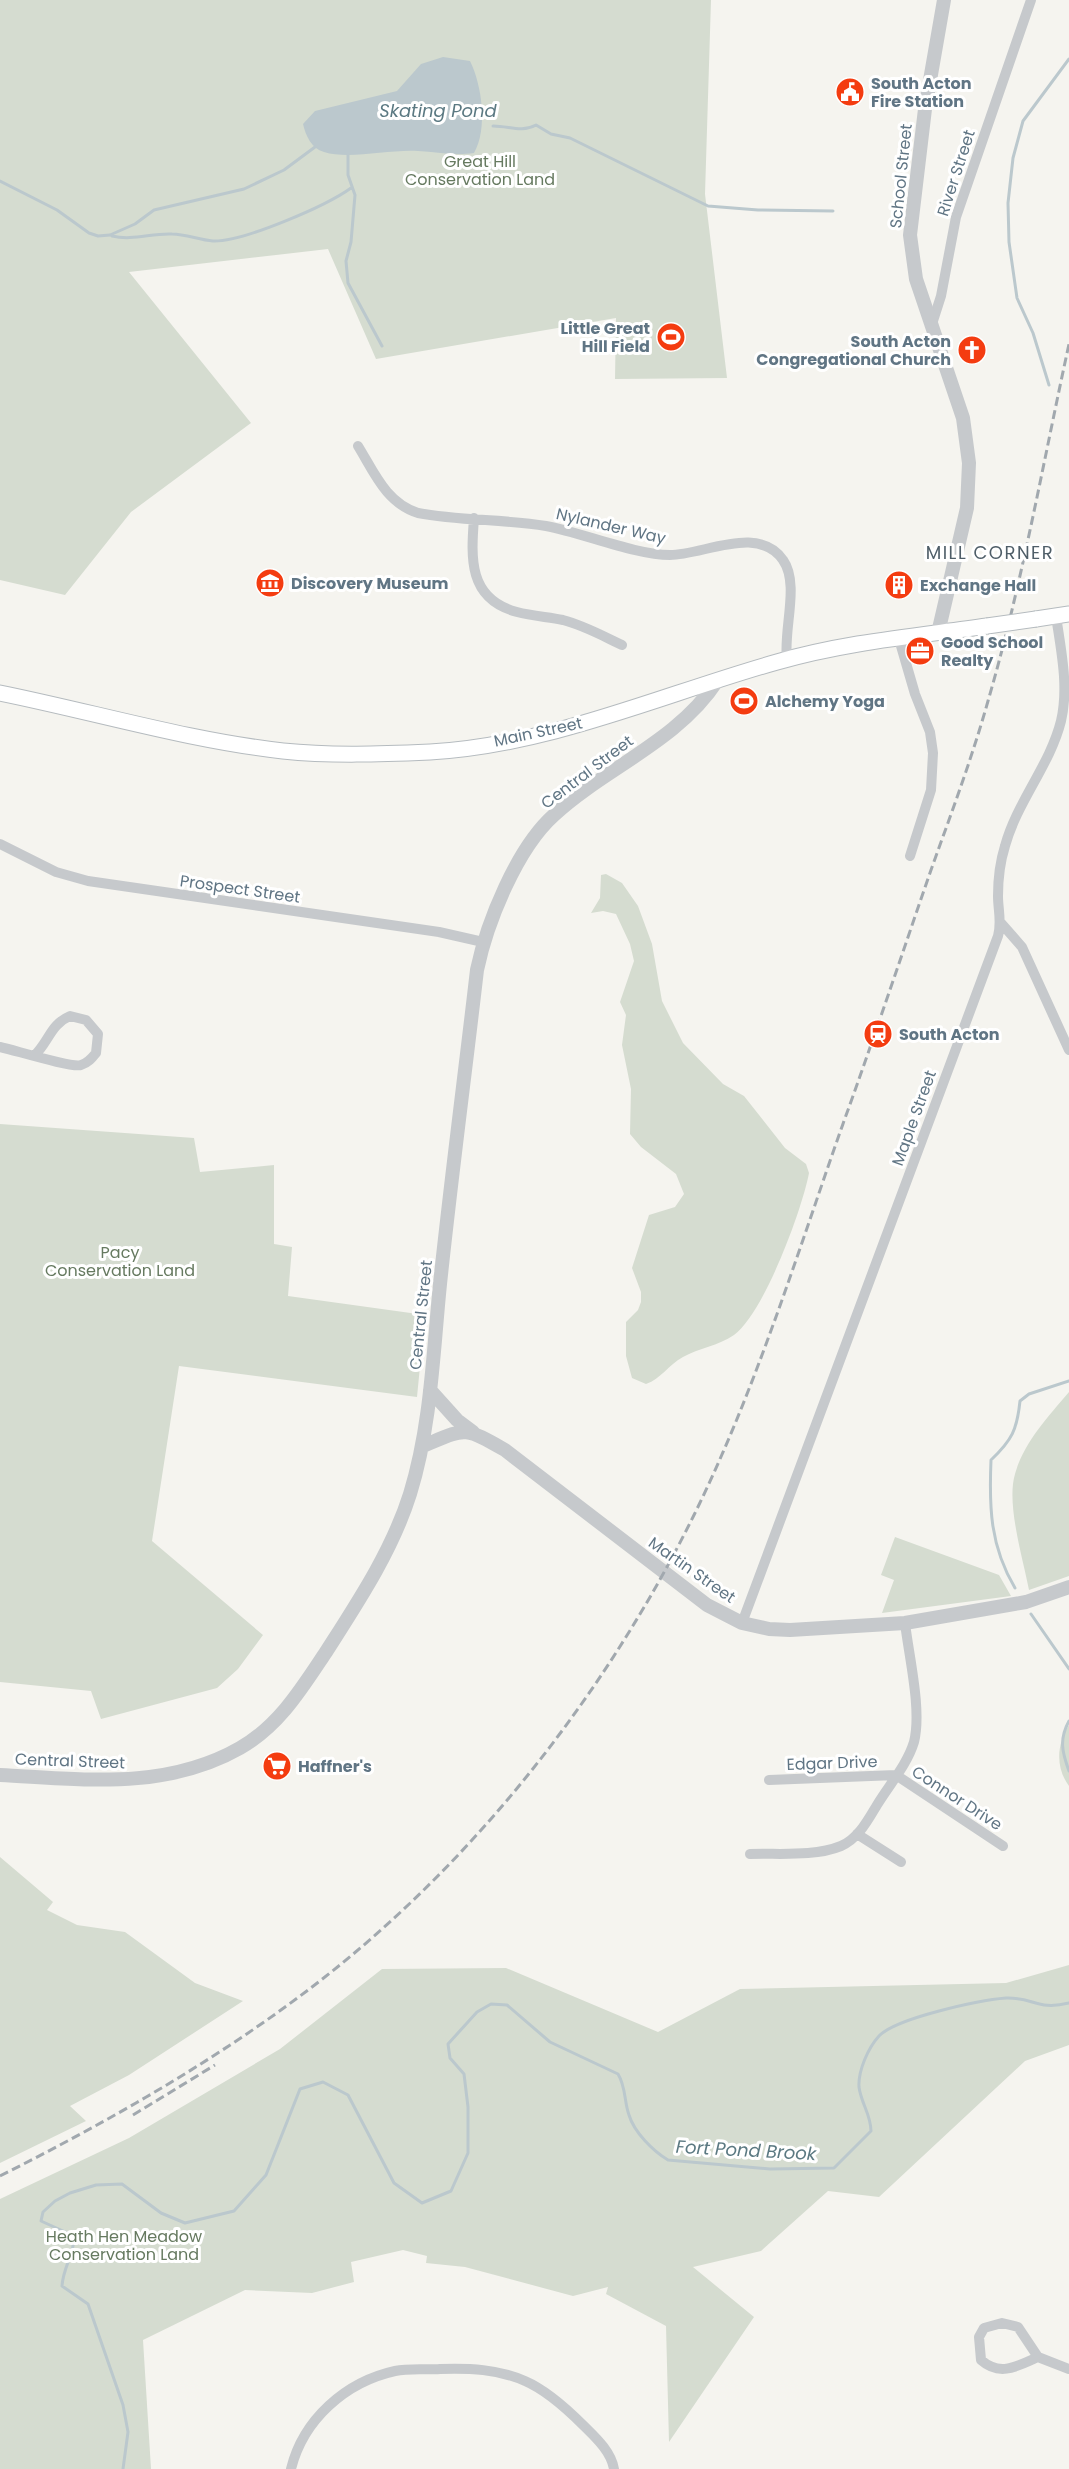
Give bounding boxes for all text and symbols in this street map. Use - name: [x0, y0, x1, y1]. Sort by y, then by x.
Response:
- place label: South Acton Fire Station: [871, 72, 971, 113]
- public building icon: South Acton Fire Station: [834, 76, 866, 108]
- water label: Skating Pond: [379, 98, 498, 123]
- street label: School Street: [884, 122, 918, 229]
- street label: River Street: [931, 127, 981, 219]
- park label: Great Hill Conservation Land: [405, 150, 555, 191]
- place label: Little Great Hill Field: [560, 317, 650, 358]
- sports icon: Little Great Hill Field: [655, 321, 687, 353]
- place label: South Acton Congregational Church: [756, 330, 951, 371]
- church icon: South Acton Congregational Church: [956, 334, 988, 366]
- street label: Nylander Way: [554, 502, 668, 550]
- district label: MILL CORNER: [926, 540, 1054, 565]
- museum icon: Discovery Museum: [254, 567, 286, 599]
- building icon: Exchange Hall: [883, 569, 915, 601]
- place label: Discovery Museum: [291, 572, 448, 595]
- place label: Exchange Hall: [920, 574, 1036, 597]
- place label: Good School Realty: [941, 631, 1043, 672]
- office icon: Good School Realty: [904, 635, 936, 667]
- sports icon: Alchemy Yoga: [728, 685, 760, 717]
- place label: Alchemy Yoga: [765, 690, 885, 713]
- street label: Main Street: [492, 711, 585, 753]
- street label: Central Street: [536, 730, 638, 814]
- street label: Prospect Street: [178, 869, 302, 909]
- station icon: South Acton: [862, 1018, 894, 1050]
- place label: South Acton: [899, 1023, 999, 1046]
- street label: Maple Street: [886, 1067, 942, 1169]
- park label: Pacy Conservation Land: [45, 1241, 195, 1282]
- street label: Central Street: [404, 1259, 438, 1371]
- street label: Martin Street: [644, 1531, 740, 1609]
- street label: Central Street: [15, 1748, 126, 1774]
- supermarket icon: Haffner's: [261, 1750, 293, 1782]
- street label: Edgar Drive: [786, 1750, 878, 1776]
- place label: Haffner's: [298, 1755, 372, 1778]
- street label: Connor Drive: [907, 1760, 1007, 1836]
- water label: Fort Pond Brook: [675, 2134, 817, 2166]
- park label: Heath Hen Meadow Conservation Land: [46, 2225, 202, 2266]

